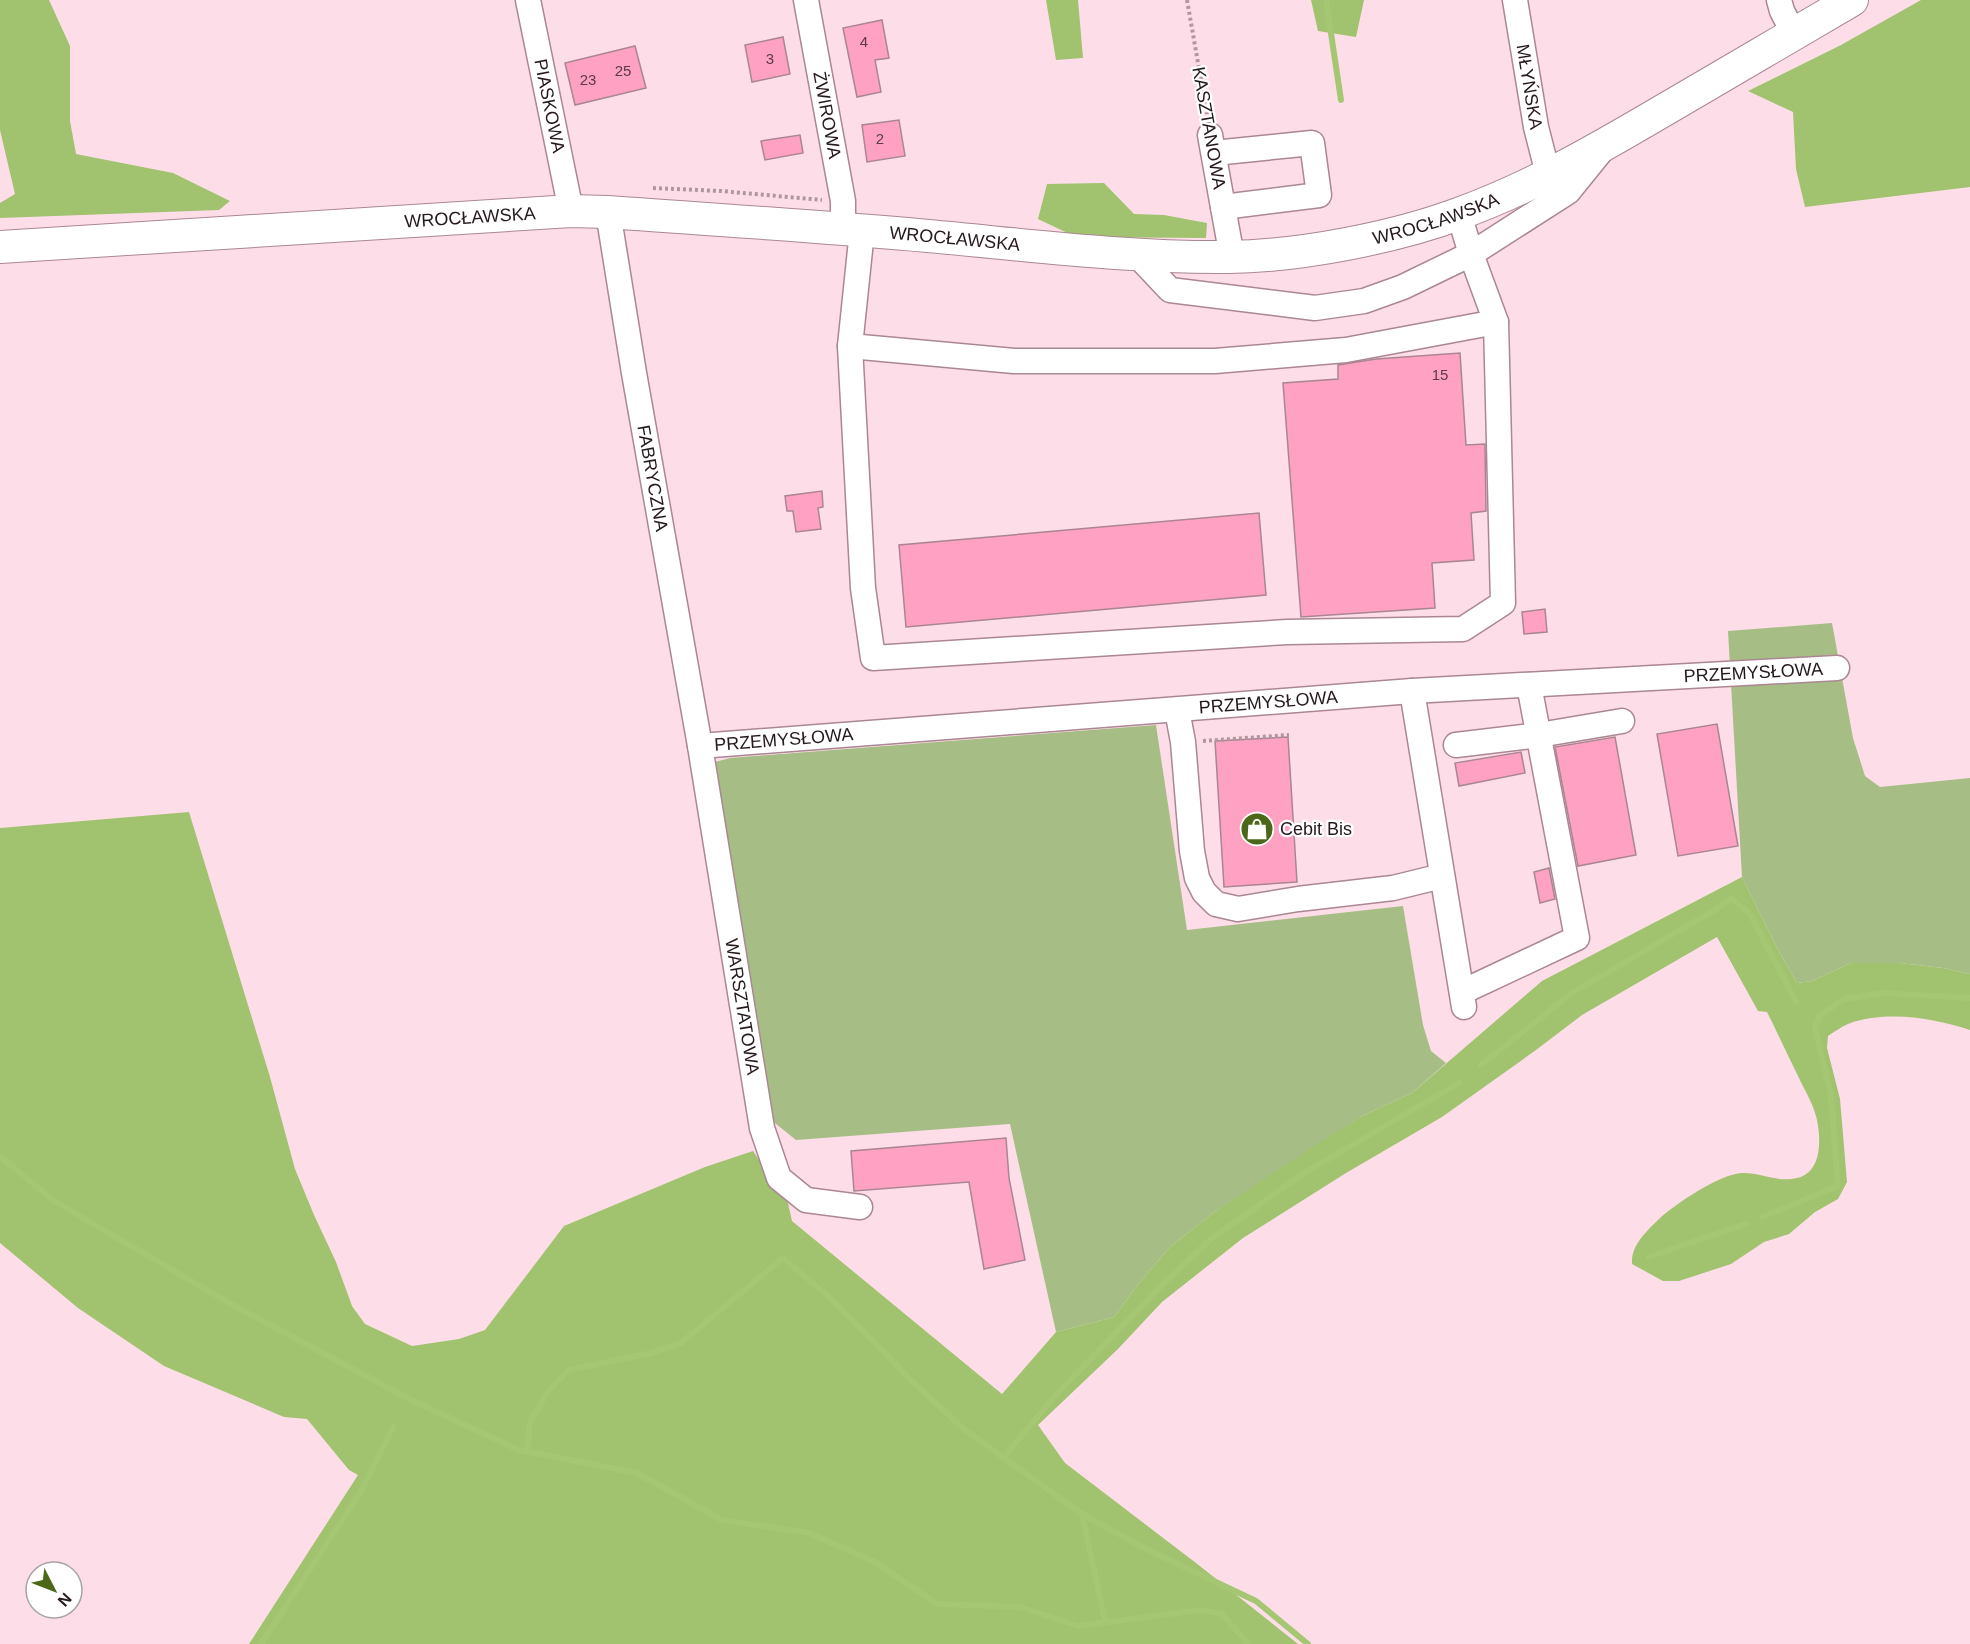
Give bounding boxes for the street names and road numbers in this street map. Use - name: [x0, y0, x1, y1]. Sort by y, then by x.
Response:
- street label: MŁYŃSKA: [1512, 43, 1546, 131]
- street label: PIASKOWA: [530, 57, 569, 155]
- street label: KASZTANOWA: [1188, 65, 1230, 191]
- street label: ŻWIROWA: [809, 70, 845, 160]
- street label: WROCŁAWSKA: [1371, 189, 1502, 248]
- street label: WROCŁAWSKA: [404, 203, 536, 231]
- street label: WROCŁAWSKA: [889, 223, 1021, 255]
- street label: FABRYCZNA: [633, 423, 672, 533]
- street label: PRZEMYSŁOWA: [1683, 659, 1824, 686]
- street label: PRZEMYSŁOWA: [1198, 687, 1339, 717]
- street label: PRZEMYSŁOWA: [713, 724, 854, 755]
- street label: WARSZTATOWA: [721, 937, 763, 1076]

